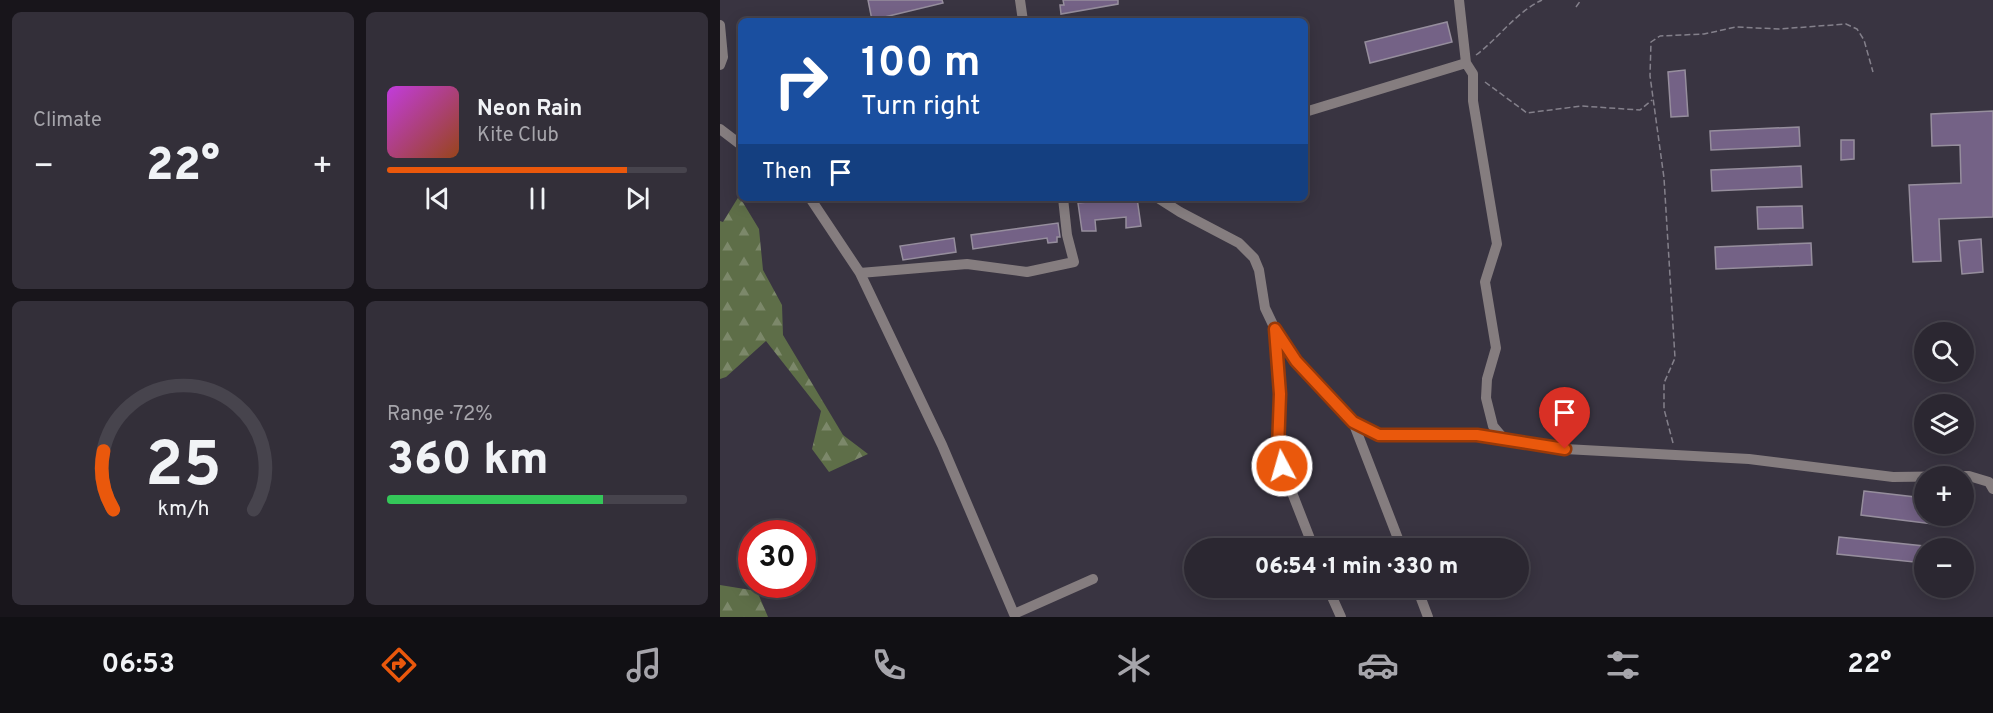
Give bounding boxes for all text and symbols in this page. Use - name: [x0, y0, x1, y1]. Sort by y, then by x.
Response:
- text: 100 m: [861, 38, 980, 91]
- icon: right: [762, 42, 840, 120]
- text: Turn right: [861, 90, 980, 124]
- text: Neon Rain: [477, 96, 582, 123]
- text: Climate: [33, 108, 102, 134]
- text: Kite Club: [477, 123, 559, 149]
- text: 22°: [146, 139, 220, 196]
- text: −: [33, 147, 54, 189]
- text: +: [312, 147, 333, 189]
- icon: arrive: [824, 156, 857, 189]
- text: Then: [762, 159, 812, 186]
- icon: previous: [421, 182, 454, 215]
- icon: pause: [521, 182, 554, 215]
- icon: next: [621, 182, 654, 215]
- map controls: [1914, 322, 1974, 598]
- button: search: [1914, 322, 1974, 382]
- pin: [1539, 387, 1590, 449]
- button: layers: [1914, 394, 1974, 454]
- icon: arrive: [1548, 396, 1581, 429]
- text: Range · 72%: [387, 402, 493, 428]
- text: 25: [145, 429, 221, 508]
- text: 360 km: [387, 433, 549, 490]
- position arrow: [1250, 434, 1314, 498]
- button: +: [1914, 466, 1974, 526]
- text: km/h: [157, 496, 209, 523]
- speed limit sign: 30: [738, 520, 816, 598]
- button: −: [1914, 538, 1974, 598]
- text: 06:54 · 1 min · 330 m: [1255, 554, 1458, 581]
- icon: directions: [378, 644, 420, 686]
- icon: music: [623, 644, 665, 686]
- icon: phone: [868, 644, 910, 686]
- icon: climate: [1113, 644, 1155, 686]
- icon: car: [1357, 644, 1399, 686]
- icon: filters: [1602, 644, 1644, 686]
- text: 06:53: [101, 648, 175, 682]
- text: 22°: [1847, 648, 1892, 682]

